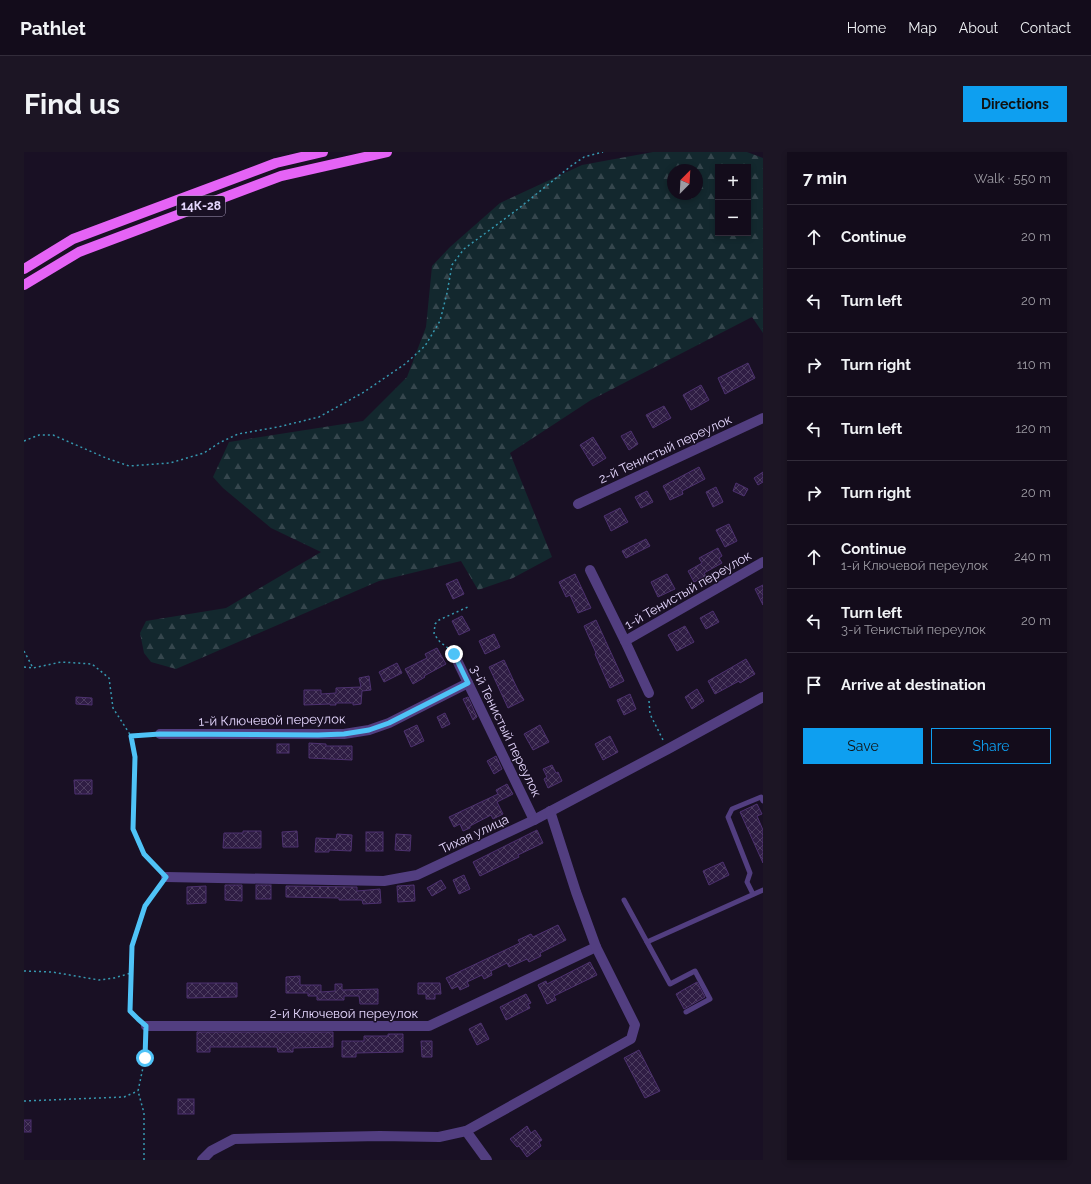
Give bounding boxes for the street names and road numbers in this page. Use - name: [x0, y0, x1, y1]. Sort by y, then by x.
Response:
- road number: 14К-28: [177, 196, 225, 216]
- street label: 2-й Тенистый переулок: [596, 411, 734, 486]
- street label: 1-й Тенистый переулок: [622, 547, 754, 632]
- street label: 3-й Тенистый переулок: [467, 663, 545, 800]
- street label: 1-й Ключевой переулок: [198, 711, 346, 729]
- street label: Тихая улица: [437, 811, 511, 857]
- street label: 2-й Ключевой переулок: [270, 1006, 419, 1021]

